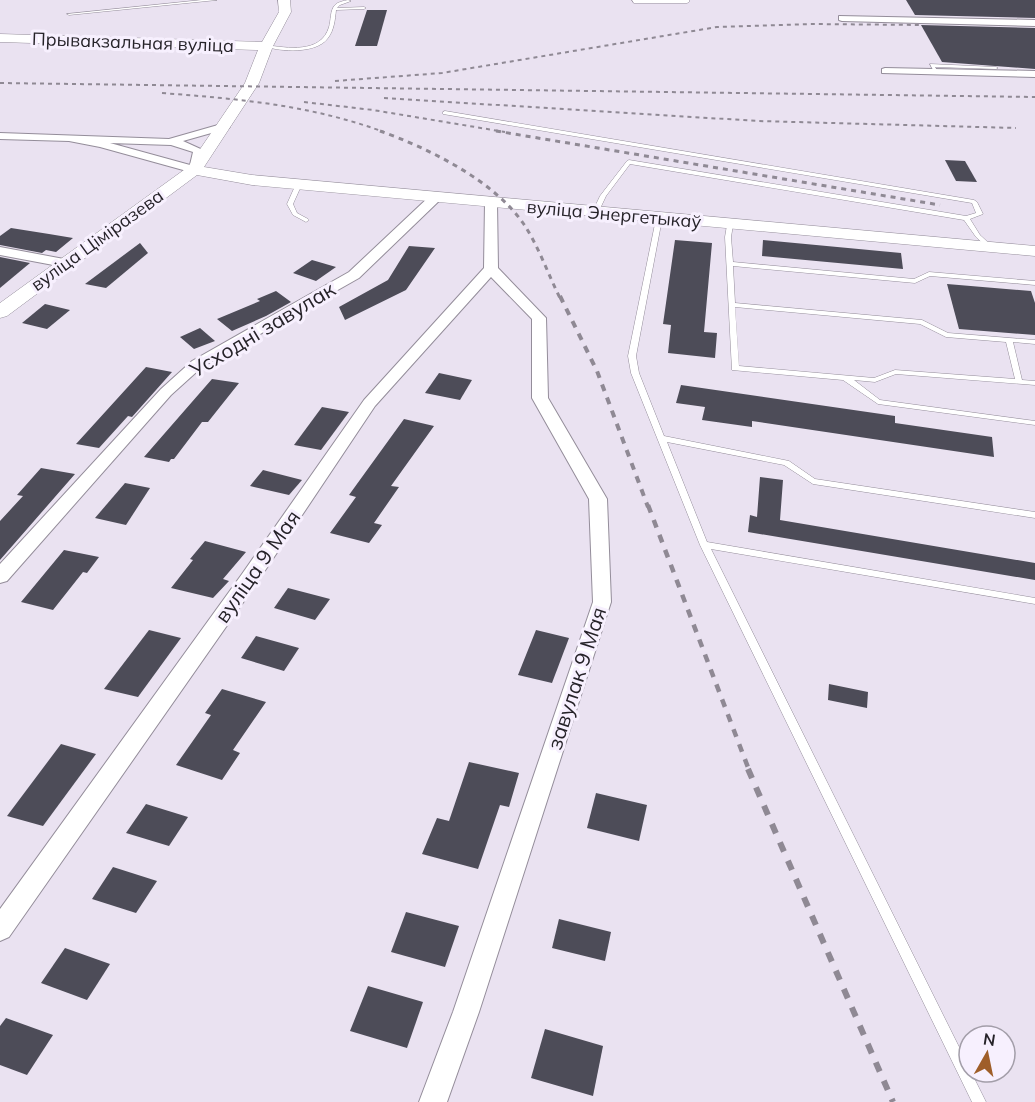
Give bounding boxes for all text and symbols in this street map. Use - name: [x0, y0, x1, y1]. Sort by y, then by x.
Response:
- street label: Прывакзальная вуліца: [32, 27, 234, 57]
- street label: вуліца Ціміразева: [26, 184, 168, 296]
- street label: вуліца Энергетыкаў: [526, 195, 702, 233]
- street label: Усходні завулак: [184, 275, 340, 383]
- street label: вуліца 9 Мая: [209, 505, 305, 627]
- street label: завулак 9 Мая: [541, 603, 611, 753]
- north arrow: [957, 1024, 1017, 1084]
- text: N: [982, 1028, 997, 1050]

